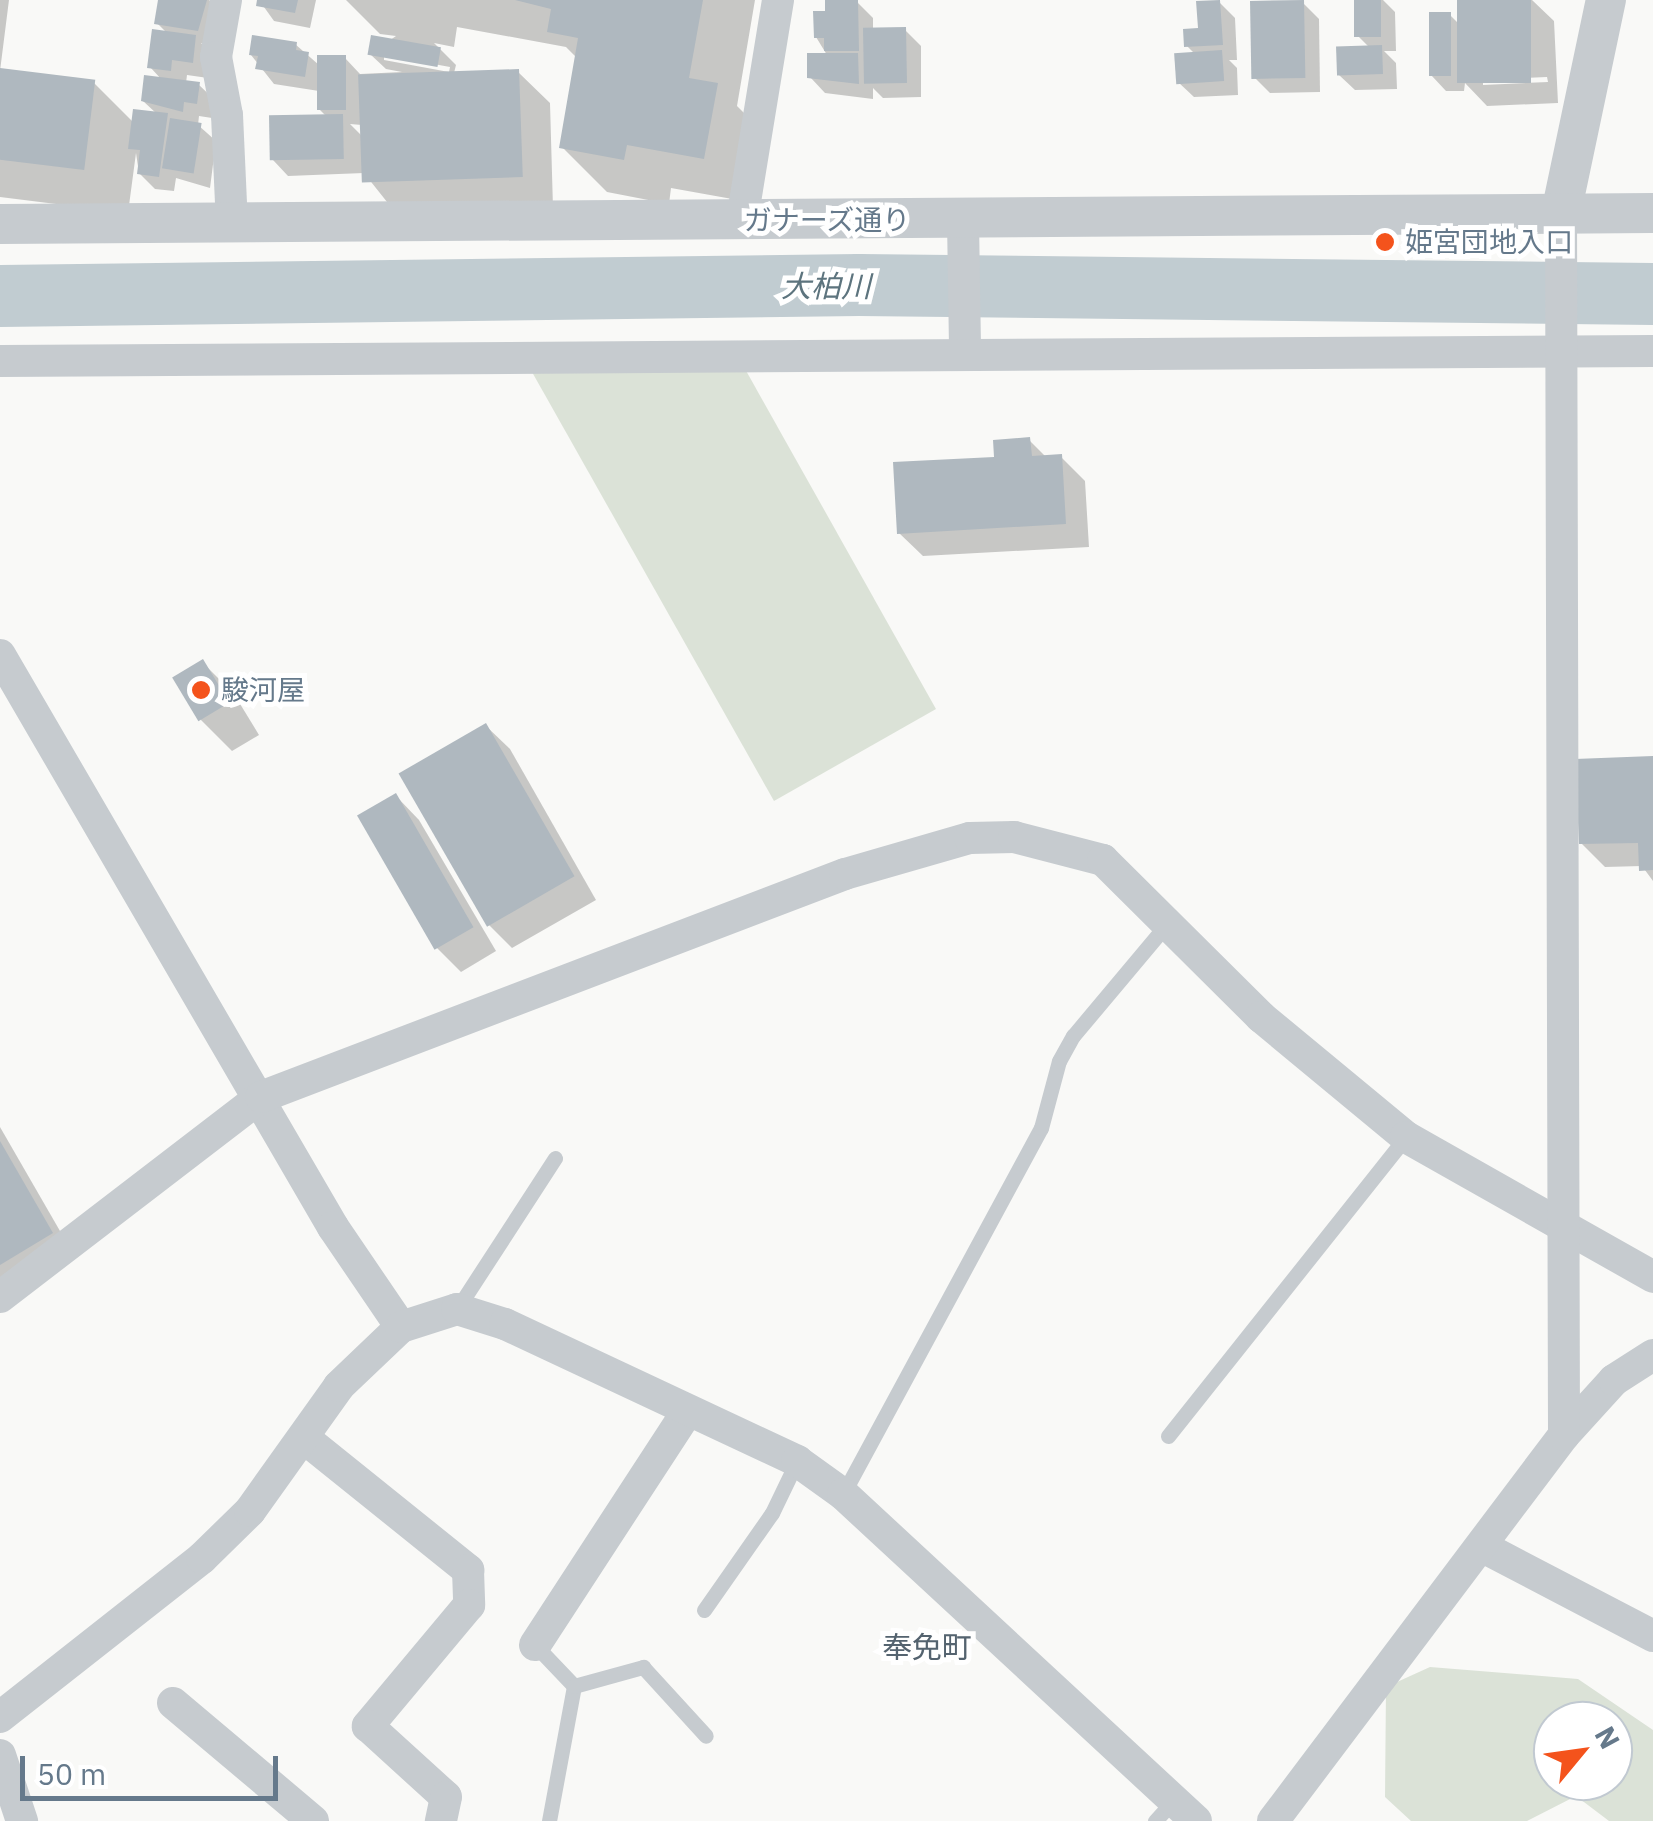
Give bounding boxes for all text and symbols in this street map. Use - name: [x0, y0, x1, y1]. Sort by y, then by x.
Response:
- street label: ガナーズ通り: [743, 203, 911, 237]
- place label: 姫宮団地入口: [1405, 225, 1573, 259]
- marker: 姫宮団地入口: [1374, 231, 1396, 253]
- water label: 大柏川: [781, 268, 871, 304]
- place label: 駿河屋: [221, 673, 305, 707]
- marker: 駿河屋: [190, 679, 212, 701]
- district label: 奉免町: [882, 1629, 972, 1665]
- north arrow: [1533, 1701, 1633, 1801]
- text: N: [1587, 1719, 1629, 1755]
- scale bar: [25, 1736, 282, 1798]
- text: 50 m: [37, 1754, 106, 1793]

